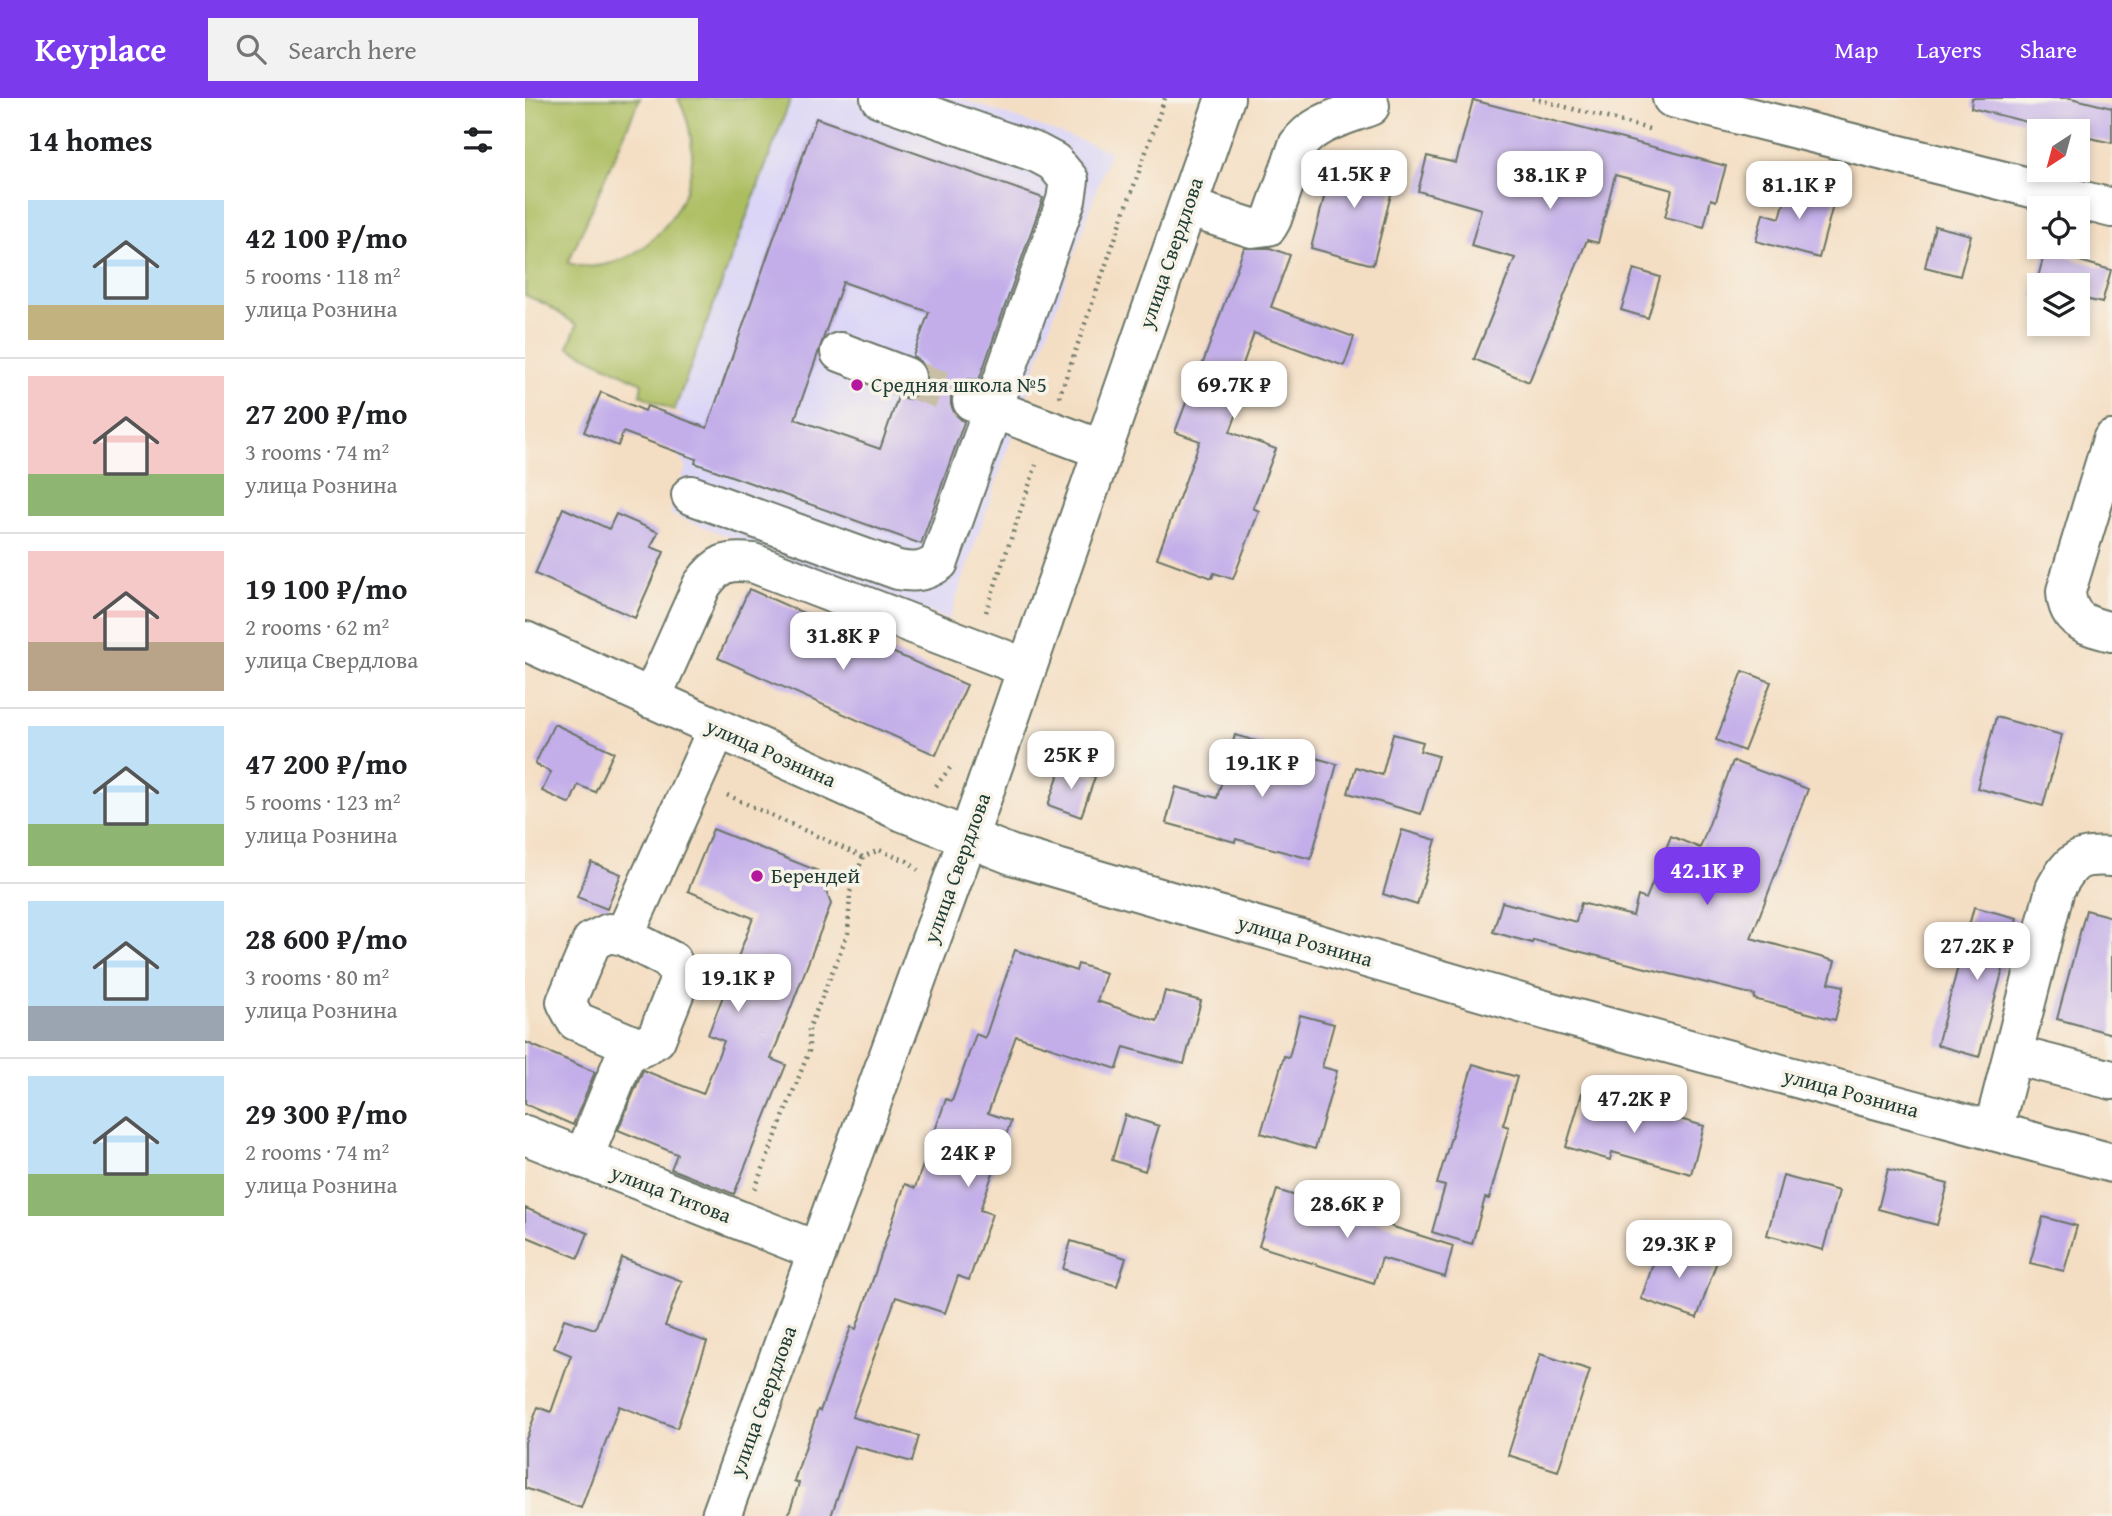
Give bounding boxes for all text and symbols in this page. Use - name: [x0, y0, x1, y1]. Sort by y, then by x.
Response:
- search box: [208, 18, 698, 81]
- text: Keyplace: [35, 25, 166, 73]
- icon: search: [232, 30, 270, 68]
- text: Search here: [288, 30, 417, 69]
- text: Map: [1835, 32, 1878, 67]
- text: Layers: [1916, 32, 1982, 67]
- text: Share: [2020, 32, 2077, 67]
- text: 14 homes: [28, 118, 153, 162]
- north arrow: [2027, 119, 2089, 182]
- map controls: [2027, 119, 2090, 336]
- icon: filters: [459, 121, 497, 159]
- pin: 41.5K ₽: [1289, 150, 1419, 210]
- pin: 38.1K ₽: [1485, 152, 1615, 211]
- text: 41.5K ₽: [1317, 156, 1391, 189]
- text: 38.1K ₽: [1513, 157, 1587, 190]
- pin: 81.1K ₽: [1734, 162, 1864, 221]
- text: 81.1K ₽: [1762, 167, 1836, 200]
- street label: улица Свердлова: [1130, 173, 1211, 334]
- button: locate: [2027, 196, 2090, 259]
- text: 42 100 ₽/mo: [245, 215, 408, 259]
- icon: home: [84, 228, 168, 312]
- text: 5 rooms · 118 m²: [245, 259, 400, 292]
- button: layers: [2027, 273, 2090, 336]
- text: улица Рознина: [245, 292, 398, 325]
- pin: 69.7K ₽: [1169, 362, 1299, 421]
- text: 69.7K ₽: [1197, 367, 1271, 400]
- place label: Средняя школа №5: [871, 369, 1047, 400]
- marker: Средняя школа №5: [849, 377, 865, 393]
- text: 27 200 ₽/mo: [245, 391, 408, 435]
- icon: home: [84, 404, 168, 488]
- text: 3 rooms · 74 m²: [245, 435, 389, 468]
- text: улица Рознина: [245, 468, 398, 501]
- text: 19 100 ₽/mo: [245, 566, 408, 610]
- icon: home: [84, 579, 168, 663]
- text: 2 rooms · 62 m²: [245, 610, 389, 643]
- pin: 31.8K ₽: [778, 612, 908, 672]
- text: 31.8K ₽: [806, 618, 880, 651]
- text: улица Свердлова: [245, 643, 418, 676]
- street label: улица Рознина: [700, 710, 841, 795]
- pin: 25K ₽: [1022, 732, 1120, 791]
- text: 25K ₽: [1043, 737, 1099, 770]
- pin: 19.1K ₽: [1197, 740, 1327, 799]
- text: 47 200 ₽/mo: [245, 741, 408, 785]
- text: 19.1K ₽: [1225, 745, 1299, 778]
- icon: home: [84, 754, 168, 838]
- text: 5 rooms · 123 m²: [245, 785, 400, 818]
- street label: улица Свердлова: [915, 788, 998, 948]
- text: улица Рознина: [245, 818, 398, 851]
- pin: 42.1K ₽: [1642, 848, 1772, 907]
- text: 42.1K ₽: [1670, 853, 1744, 886]
- place label: Берендей: [771, 860, 860, 891]
- marker: Берендей: [749, 868, 765, 884]
- street label: улица Рознина: [1233, 906, 1376, 975]
- text: 28 600 ₽/mo: [245, 916, 408, 960]
- pin: 27.2K ₽: [1912, 922, 2042, 982]
- text: 27.2K ₽: [1940, 928, 2014, 961]
- icon: home: [84, 929, 168, 1013]
- pin: 19.1K ₽: [673, 954, 803, 1014]
- text: 3 rooms · 80 m²: [245, 960, 389, 993]
- text: 19.1K ₽: [701, 960, 775, 993]
- text: улица Рознина: [245, 993, 398, 1026]
- street label: улица Рознина: [1779, 1059, 1922, 1126]
- pin: 47.2K ₽: [1569, 1076, 1699, 1135]
- text: 47.2K ₽: [1597, 1081, 1671, 1114]
- text: 29 300 ₽/mo: [245, 1091, 408, 1135]
- icon: home: [84, 1104, 168, 1188]
- pin: 24K ₽: [919, 1130, 1017, 1189]
- text: 2 rooms · 74 m²: [245, 1135, 389, 1168]
- text: 24K ₽: [940, 1135, 996, 1168]
- street label: улица Титова: [606, 1156, 736, 1231]
- text: улица Рознина: [245, 1168, 398, 1201]
- pin: 28.6K ₽: [1282, 1180, 1412, 1240]
- text: 28.6K ₽: [1310, 1186, 1384, 1219]
- pin: 29.3K ₽: [1614, 1220, 1744, 1280]
- text: 29.3K ₽: [1642, 1226, 1716, 1259]
- street label: улица Свердлова: [721, 1321, 804, 1481]

